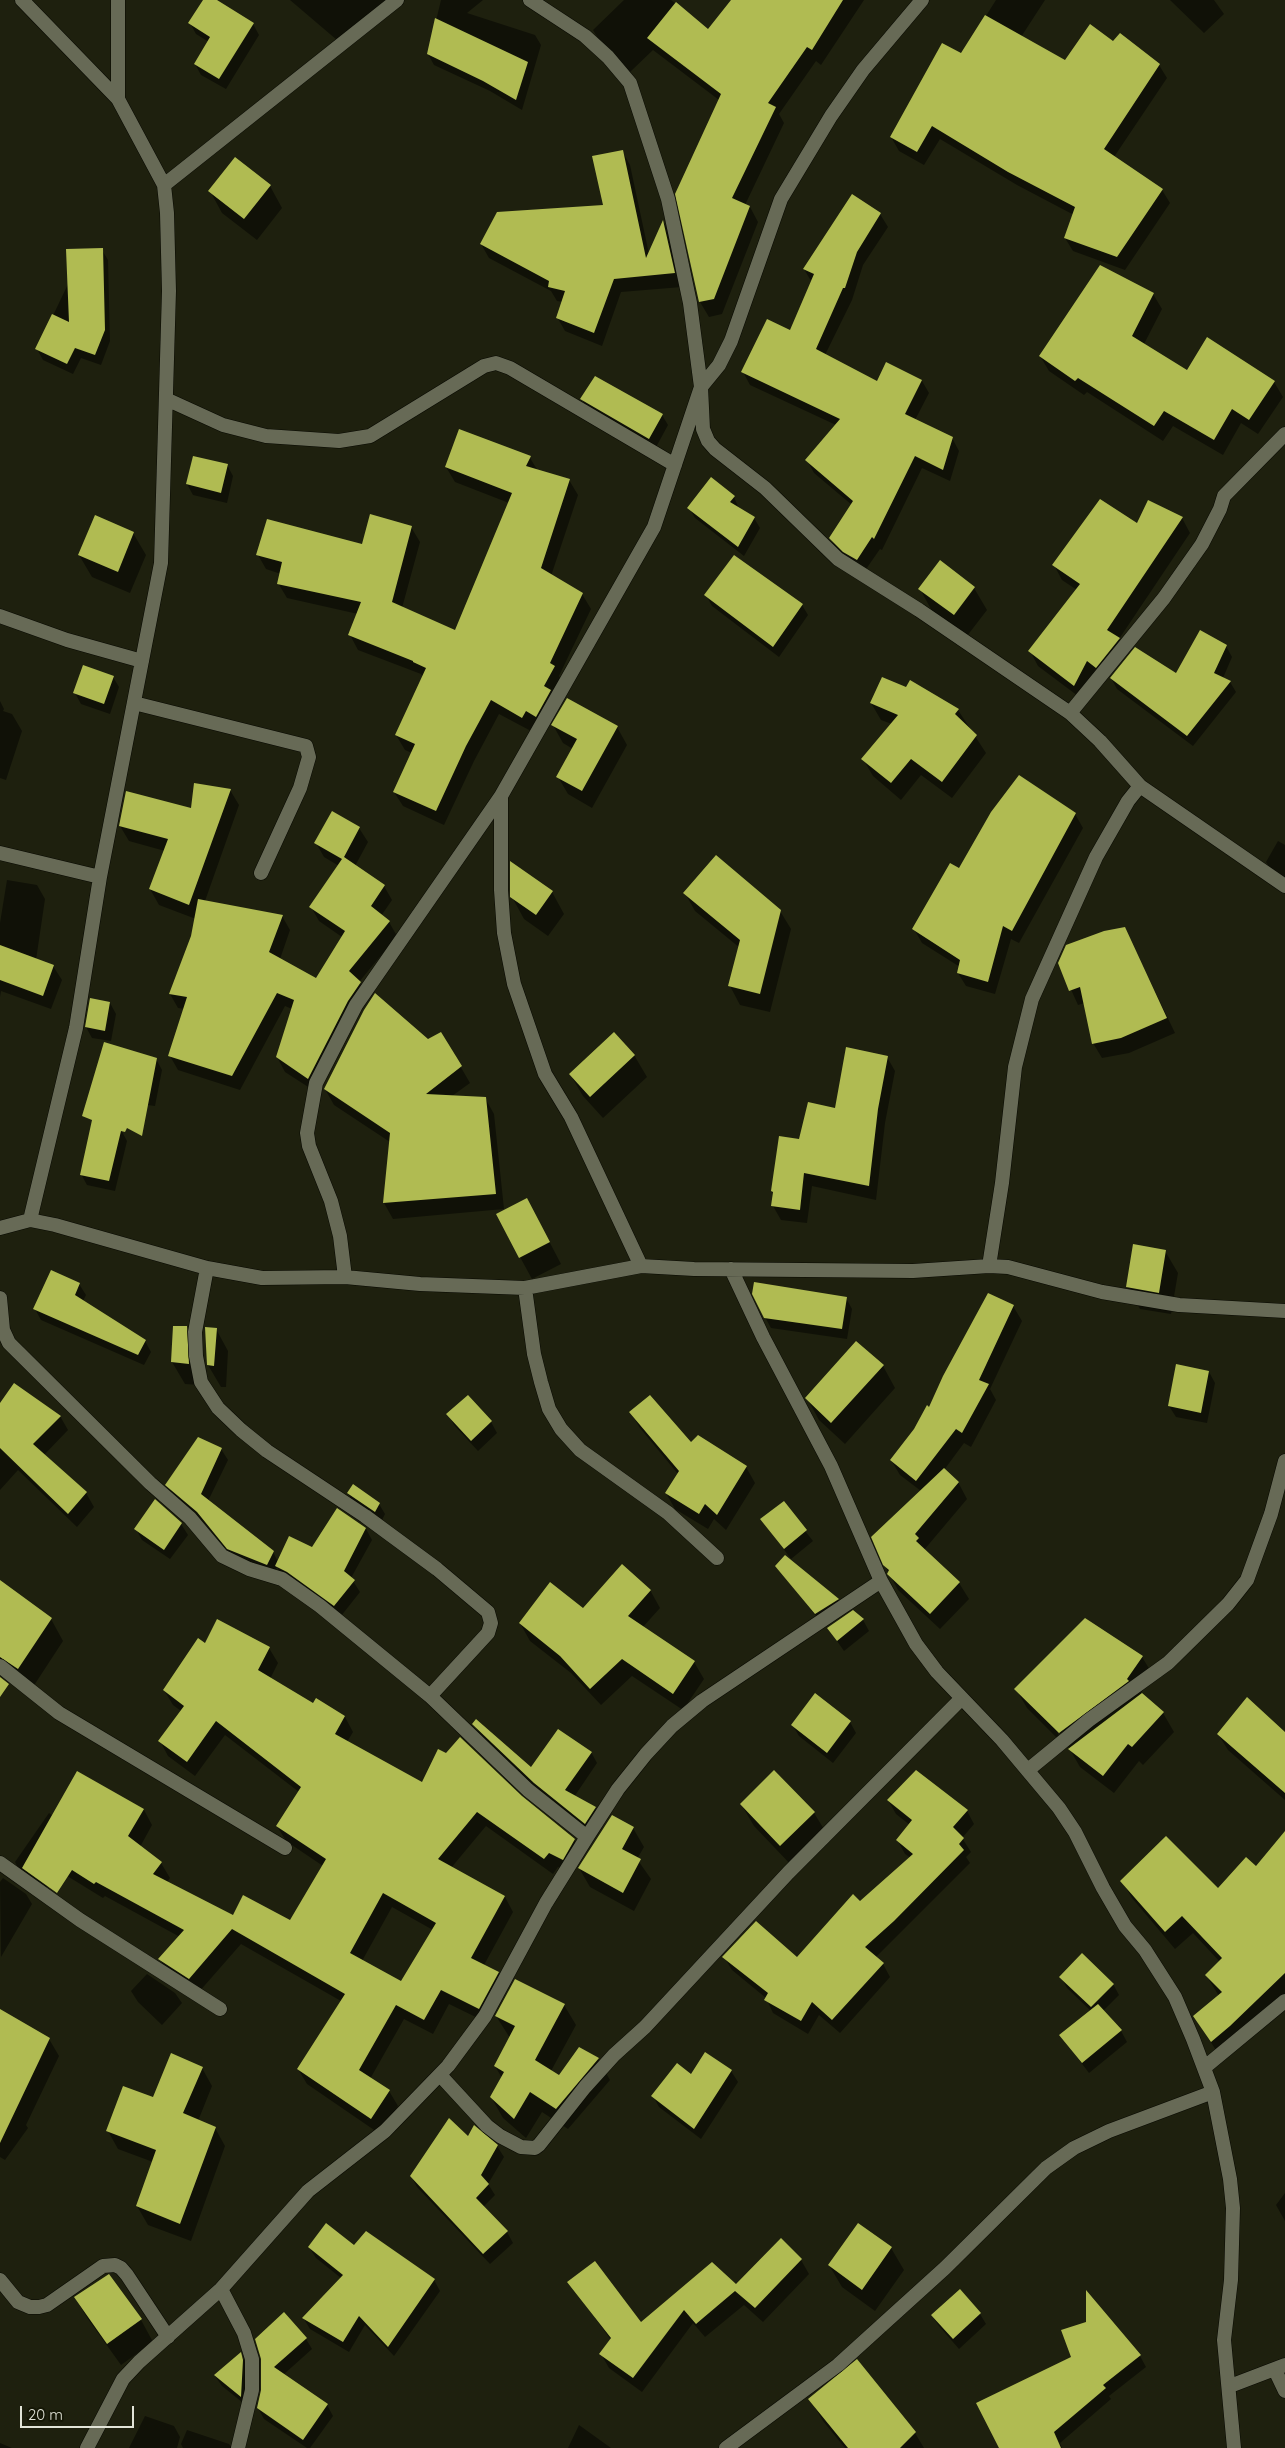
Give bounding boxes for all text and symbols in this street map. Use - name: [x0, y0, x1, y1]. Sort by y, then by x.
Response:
- scale bar: [22, 2396, 136, 2428]
- text: 20 m: [28, 2405, 63, 2424]

